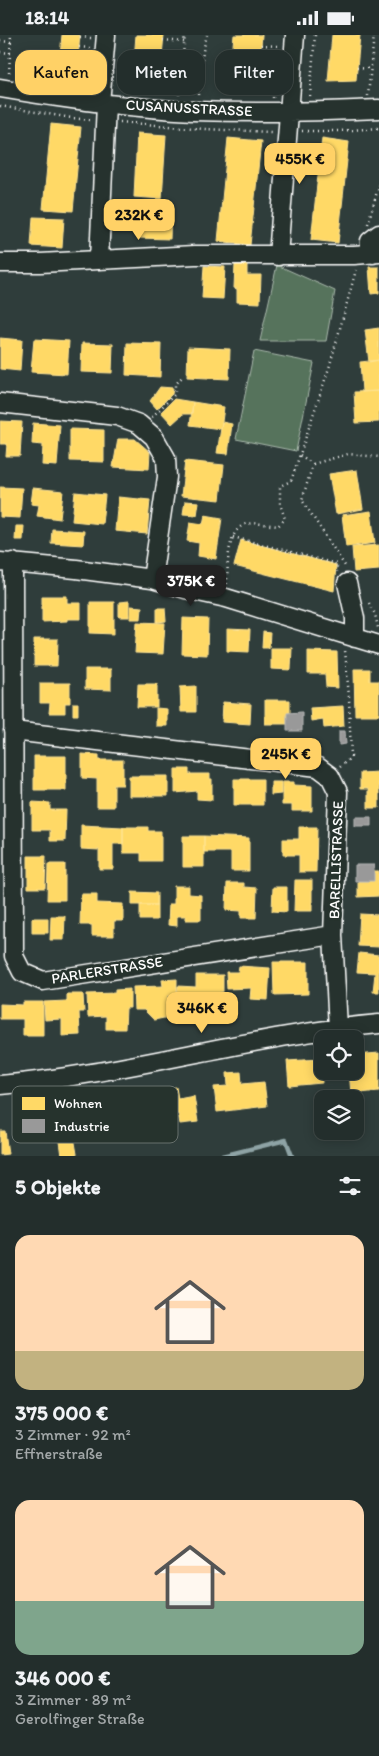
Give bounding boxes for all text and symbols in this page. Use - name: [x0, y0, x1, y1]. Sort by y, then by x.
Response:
- text: 18:14: [25, 6, 69, 29]
- chip: Kaufen: [15, 50, 107, 95]
- chip: Mieten: [117, 50, 205, 95]
- chip: Filter: [215, 50, 293, 95]
- street label: CUSANUSSTRASSE: [125, 96, 253, 120]
- pin: 455K €: [259, 143, 341, 185]
- text: 455K €: [275, 149, 325, 168]
- pin: 232K €: [98, 199, 180, 241]
- text: 232K €: [115, 205, 163, 224]
- pin: 375K €: [150, 565, 232, 607]
- text: 375K €: [167, 571, 215, 590]
- pin: 245K €: [245, 737, 327, 780]
- text: 245K €: [261, 744, 311, 763]
- street label: BARELLISTRASSE: [325, 800, 347, 920]
- street label: PARLERSTRASSE: [50, 952, 164, 988]
- pin: 346K €: [161, 991, 243, 1034]
- text: 346K €: [177, 998, 227, 1017]
- map controls: [314, 1030, 364, 1140]
- button: locate: [314, 1030, 364, 1080]
- legend: [12, 1086, 178, 1143]
- button: layers: [314, 1090, 364, 1140]
- text: Wohnen: [54, 1095, 102, 1112]
- text: Industrie: [54, 1118, 110, 1135]
- icon: filters: [336, 1172, 364, 1200]
- text: 5 Objekte: [15, 1174, 101, 1199]
- icon: home: [145, 1267, 235, 1357]
- text: 375 000 €: [15, 1400, 108, 1425]
- text: 3 Zimmer · 92 m²: [15, 1425, 131, 1444]
- text: Effnerstraße: [15, 1444, 103, 1463]
- icon: home: [145, 1532, 235, 1622]
- text: 346 000 €: [15, 1665, 110, 1690]
- text: 3 Zimmer · 89 m²: [15, 1690, 131, 1709]
- text: Gerolfinger Straße: [15, 1709, 145, 1728]

